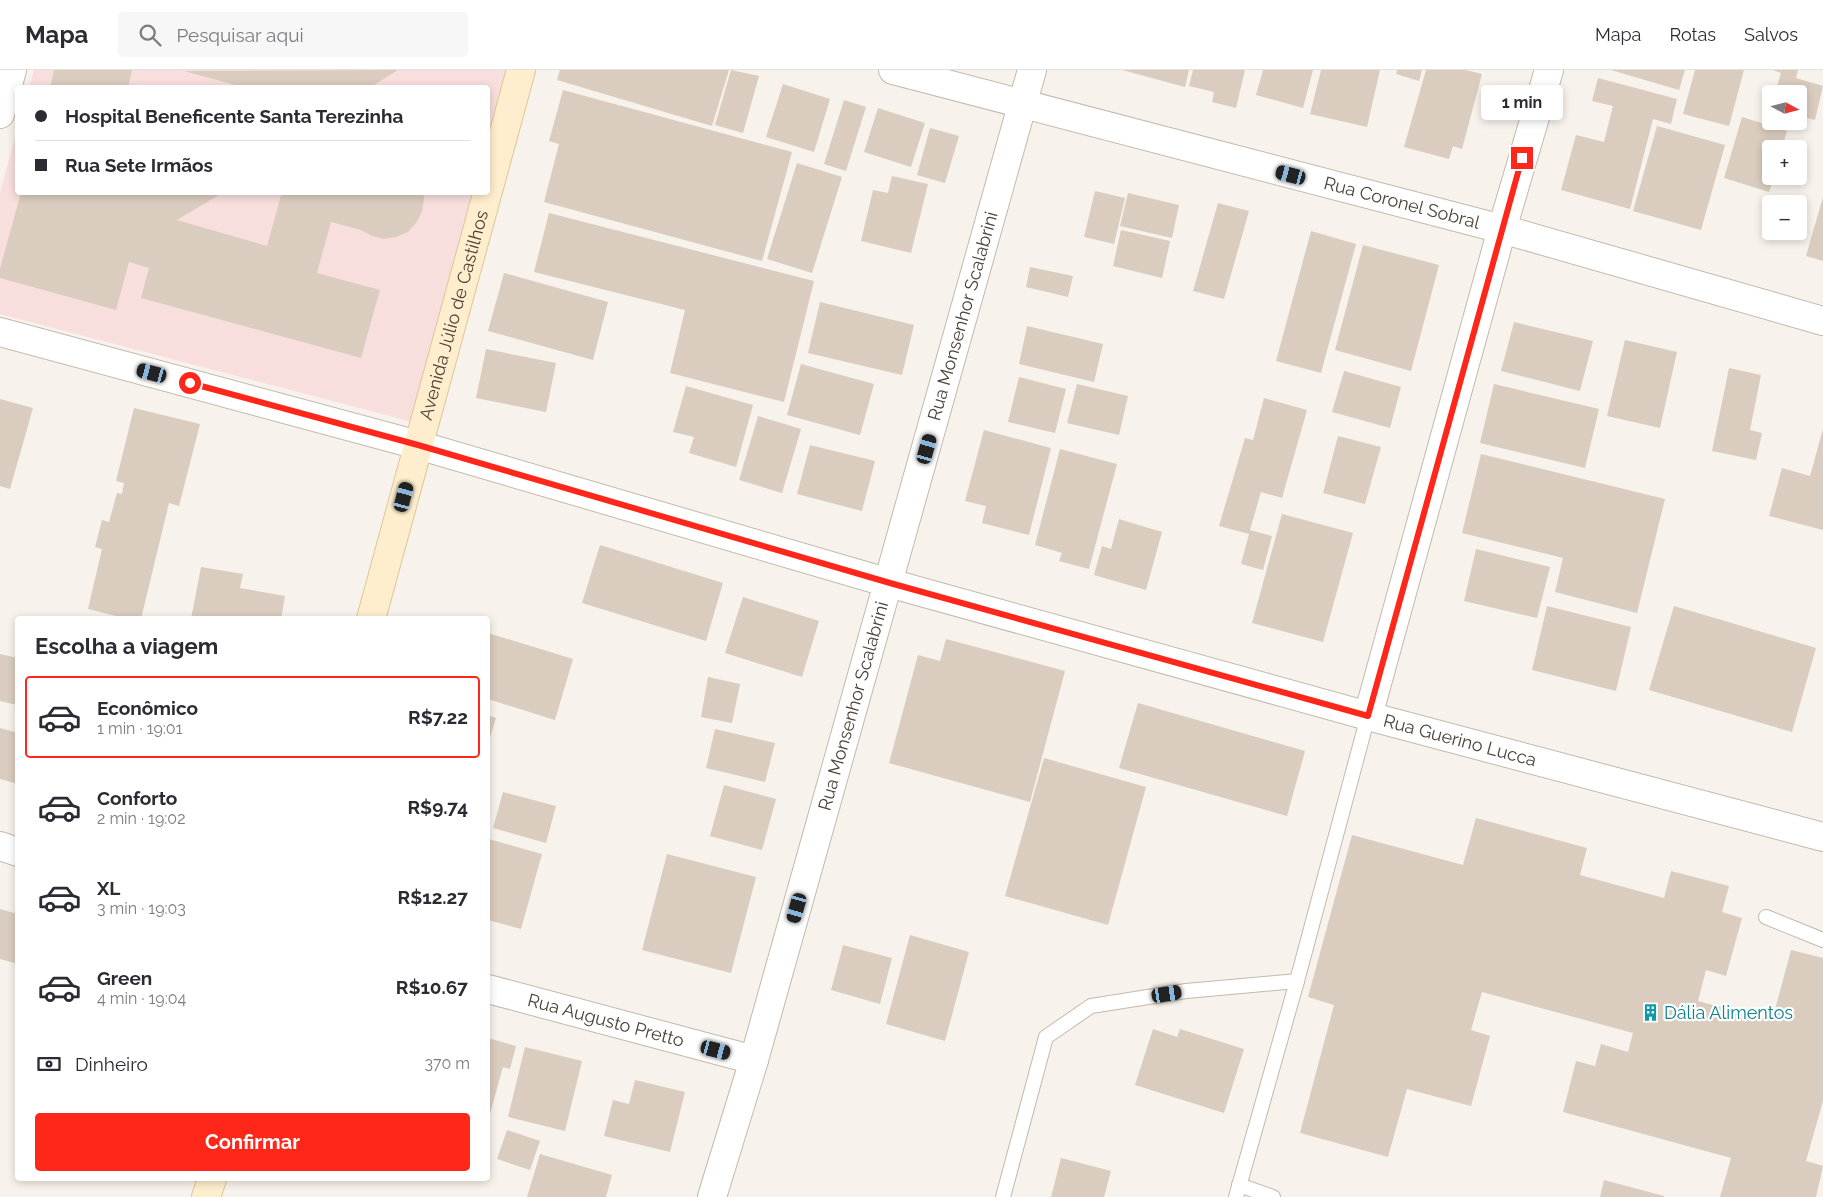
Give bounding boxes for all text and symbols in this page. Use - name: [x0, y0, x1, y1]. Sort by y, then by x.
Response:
- search box: [118, 12, 468, 57]
- text: Mapa: [25, 20, 88, 49]
- icon: search: [136, 21, 164, 49]
- text: Pesquisar aqui: [176, 24, 304, 46]
- text: Mapa: [1595, 24, 1641, 45]
- text: Rotas: [1669, 24, 1716, 45]
- text: Salvos: [1744, 24, 1798, 45]
- north arrow: [1762, 85, 1808, 130]
- map controls: [1762, 85, 1807, 240]
- callout: 1 min: [1481, 86, 1563, 121]
- text: 1 min: [1502, 93, 1542, 112]
- text: Hospital Beneficente Santa Terezinha: [65, 105, 403, 127]
- button: +: [1762, 140, 1807, 185]
- route end: [1511, 147, 1533, 169]
- text: Rua Sete Irmãos: [65, 154, 213, 176]
- car: [1274, 164, 1307, 186]
- street label: Rua Coronel Sobral: [1322, 172, 1482, 233]
- button: −: [1762, 195, 1807, 240]
- street label: Avenida Júlio de Castilhos: [415, 208, 492, 422]
- street label: Rua Monsenhor Scalabrini: [923, 209, 1002, 423]
- car: [135, 362, 168, 384]
- route start: [179, 372, 201, 394]
- car: [915, 433, 938, 465]
- car: [392, 481, 415, 513]
- street label: Rua Monsenhor Scalabrini: [814, 599, 892, 813]
- text: Escolha a viagem: [35, 633, 218, 659]
- icon: car: [37, 695, 82, 740]
- text: Econômico: [97, 697, 198, 719]
- text: R$7.22: [408, 706, 468, 728]
- street label: Rua Guerino Lucca: [1381, 710, 1539, 770]
- text: 1 min · 19:01: [97, 719, 183, 738]
- icon: car: [37, 785, 82, 830]
- text: Conforto: [97, 787, 177, 809]
- text: R$9.74: [407, 796, 468, 818]
- text: 2 min · 19:02: [97, 809, 185, 828]
- icon: car: [37, 875, 82, 920]
- text: XL: [97, 877, 120, 899]
- text: R$12.27: [398, 886, 468, 908]
- car: [785, 892, 808, 924]
- text: 3 min · 19:03: [97, 899, 186, 918]
- icon: car: [37, 965, 82, 1010]
- text: Green: [97, 967, 152, 989]
- text: R$10.67: [396, 976, 468, 998]
- car: [1151, 984, 1182, 1004]
- text: 4 min · 19:04: [97, 989, 186, 1008]
- street label: Rua Augusto Pretto: [526, 989, 687, 1051]
- place label: Dália Alimentos: [1664, 1002, 1793, 1023]
- building icon: Dália Alimentos: [1640, 1003, 1660, 1023]
- car: [699, 1039, 732, 1061]
- icon: cash: [35, 1050, 63, 1078]
- text: Dinheiro: [75, 1053, 148, 1075]
- text: 370 m: [424, 1054, 470, 1073]
- button: Confirmar: [35, 1113, 470, 1171]

